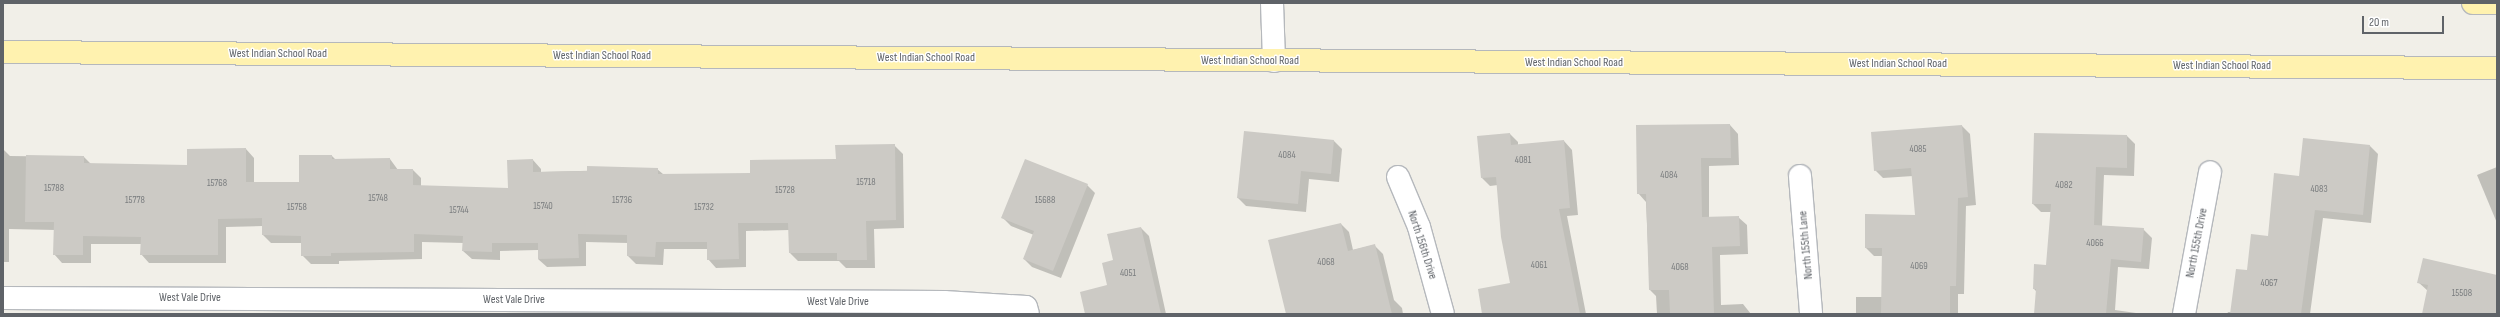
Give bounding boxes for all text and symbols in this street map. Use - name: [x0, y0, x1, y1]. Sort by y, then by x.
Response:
- scale bar: [2364, 8, 2446, 34]
- text: 20 m: [2369, 15, 2389, 30]
- street label: West Indian School Road: [229, 47, 327, 61]
- street label: West Indian School Road: [553, 49, 651, 63]
- street label: West Indian School Road: [877, 51, 975, 65]
- street label: West Indian School Road: [1201, 54, 1299, 68]
- street label: West Indian School Road: [1525, 56, 1623, 70]
- street label: West Indian School Road: [1849, 57, 1947, 71]
- street label: West Indian School Road: [2173, 59, 2271, 73]
- house number: 4085: [1909, 144, 1927, 156]
- house number: 4084: [1278, 150, 1296, 162]
- house number: 4081: [1515, 155, 1531, 167]
- house number: 4084: [1660, 170, 1678, 182]
- house number: 15718: [856, 177, 876, 189]
- house number: 15768: [207, 178, 227, 190]
- house number: 4082: [2055, 180, 2073, 192]
- house number: 15788: [44, 183, 64, 195]
- house number: 4083: [2310, 184, 2328, 196]
- house number: 15728: [775, 185, 795, 197]
- house number: 15748: [368, 193, 388, 205]
- house number: 15778: [125, 195, 145, 207]
- house number: 15736: [612, 195, 632, 207]
- house number: 15688: [1035, 195, 1055, 207]
- house number: 15740: [533, 201, 553, 213]
- house number: 15758: [287, 202, 307, 214]
- house number: 15732: [694, 202, 714, 214]
- house number: 15744: [449, 205, 469, 217]
- street label: North 155th Drive: [2183, 207, 2211, 279]
- street label: North 156th Drive: [1404, 209, 1440, 281]
- street label: North 155th Lane: [1796, 210, 1816, 280]
- house number: 4066: [2086, 238, 2104, 250]
- house number: 4068: [1317, 257, 1335, 269]
- house number: 4061: [1531, 260, 1547, 272]
- house number: 4069: [1910, 261, 1928, 273]
- house number: 4068: [1671, 262, 1689, 274]
- house number: 4051: [1120, 268, 1136, 280]
- house number: 4067: [2260, 278, 2278, 290]
- house number: 15508: [2452, 288, 2472, 300]
- street label: West Vale Drive: [159, 291, 221, 305]
- street label: West Vale Drive: [483, 293, 545, 307]
- street label: West Vale Drive: [807, 295, 869, 309]

